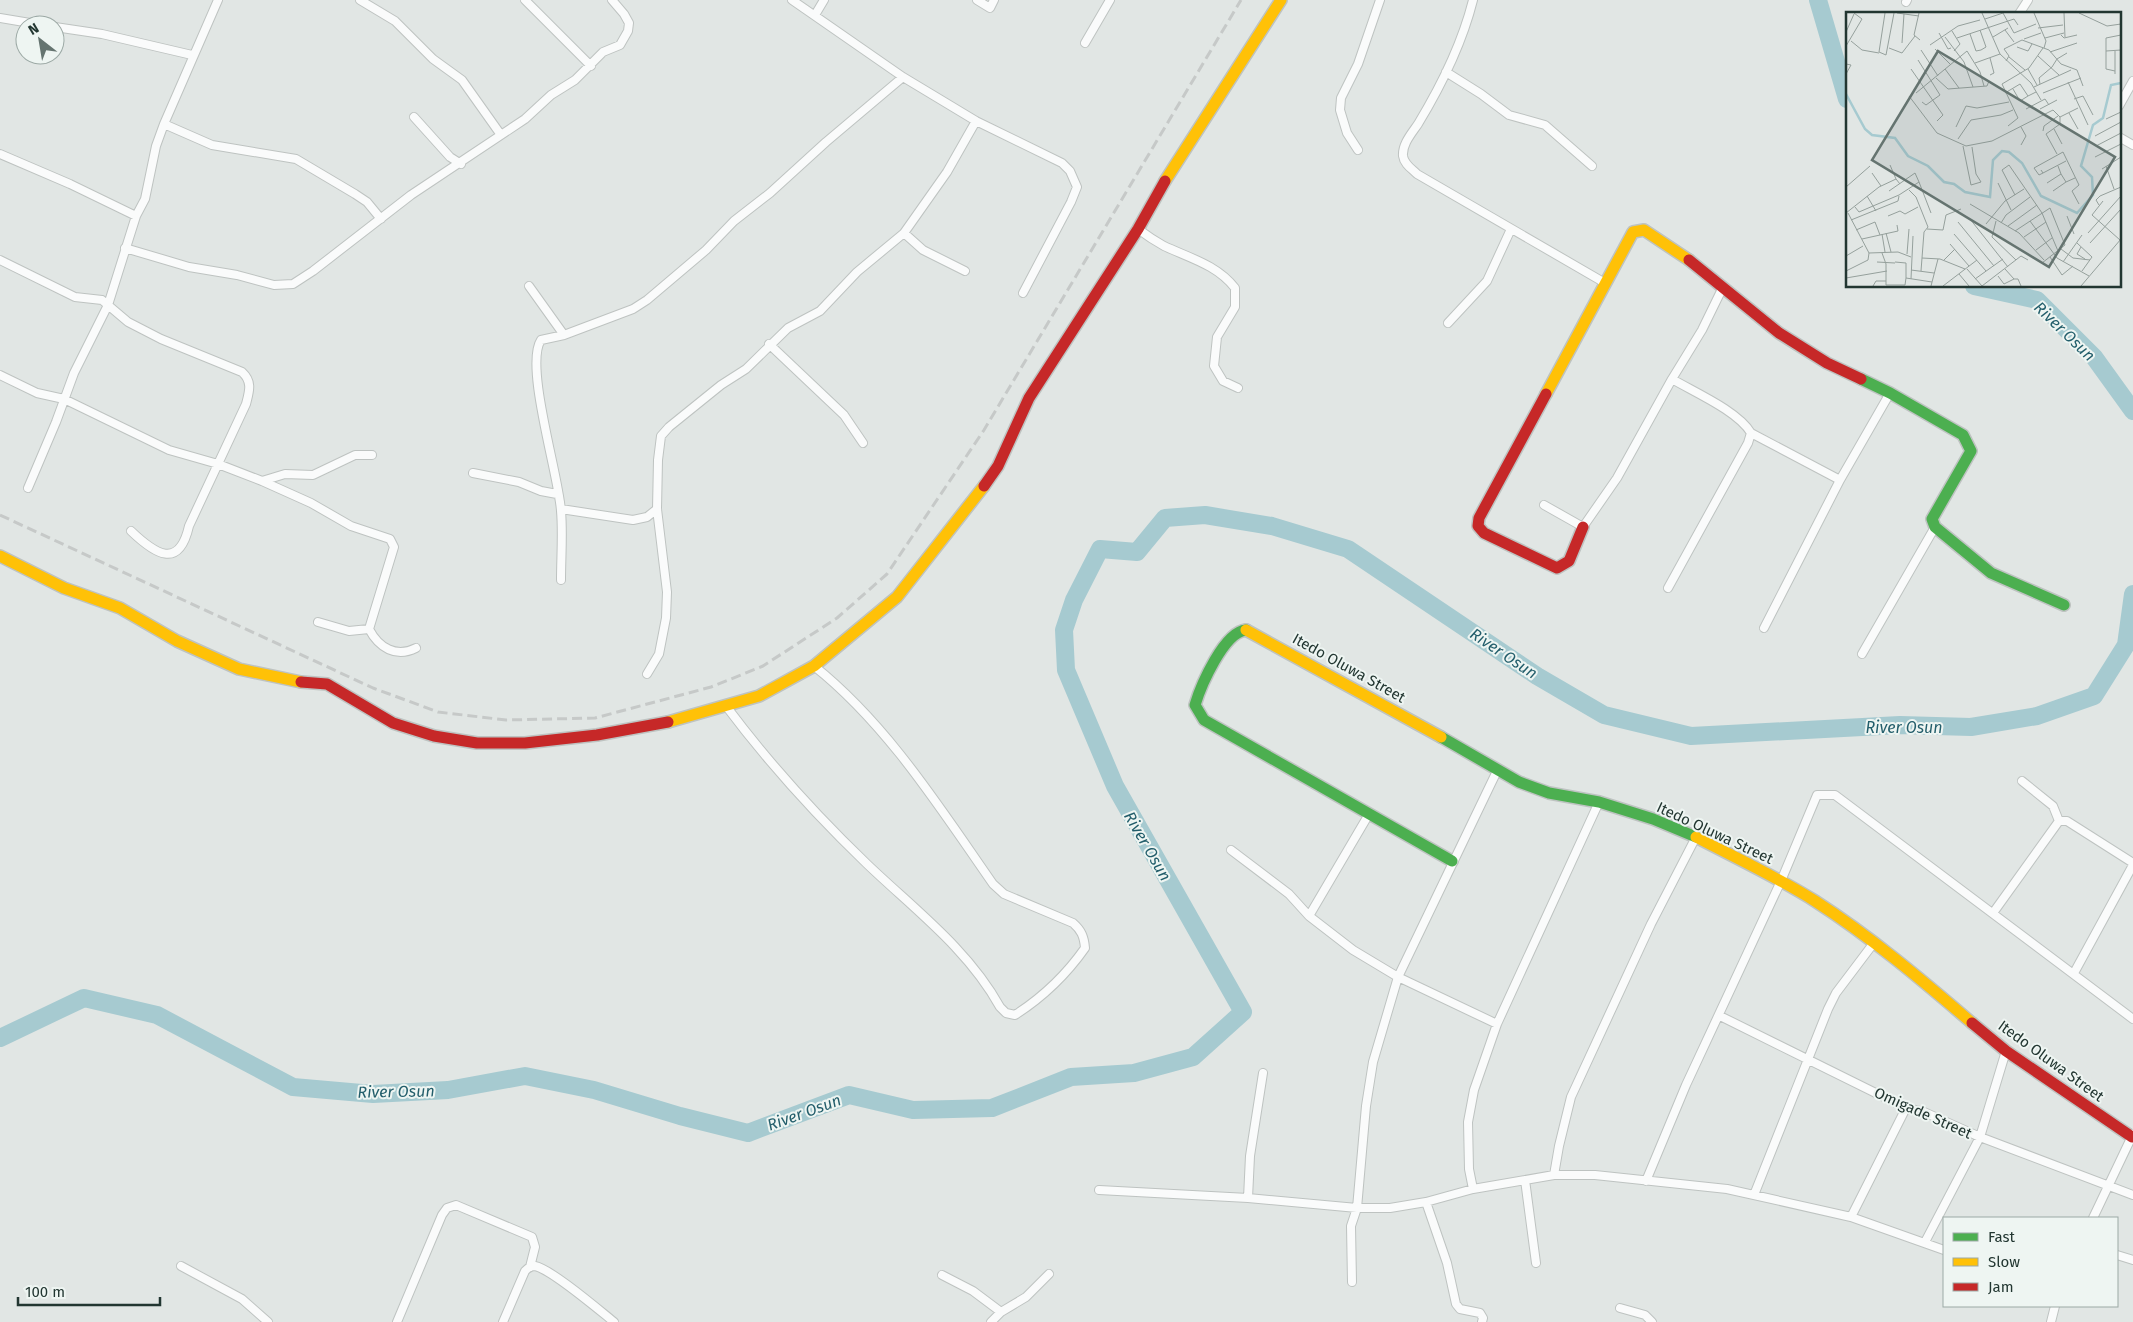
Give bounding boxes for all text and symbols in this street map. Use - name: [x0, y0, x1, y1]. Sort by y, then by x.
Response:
- inset map: [1846, 12, 2120, 288]
- north arrow: [15, 15, 65, 65]
- text: N: [25, 20, 42, 39]
- water label: River Osun: [2030, 298, 2099, 365]
- water label: River Osun: [1466, 624, 1541, 683]
- street label: Itedo Oluwa Street: [1289, 629, 1409, 707]
- water label: River Osun: [1865, 718, 1943, 737]
- street label: Itedo Oluwa Street: [1654, 798, 1777, 868]
- water label: River Osun: [1120, 808, 1175, 884]
- street label: Itedo Oluwa Street: [1995, 1017, 2108, 1106]
- water label: River Osun: [357, 1081, 435, 1102]
- street label: Omigade Street: [1871, 1083, 1975, 1143]
- water label: River Osun: [765, 1090, 844, 1135]
- legend: [1943, 1217, 2118, 1307]
- text: Fast: [1988, 1228, 2015, 1246]
- text: Slow: [1988, 1253, 2020, 1271]
- scale bar: [18, 1274, 160, 1306]
- text: Jam: [1988, 1278, 2014, 1296]
- text: 100 m: [25, 1283, 65, 1301]

